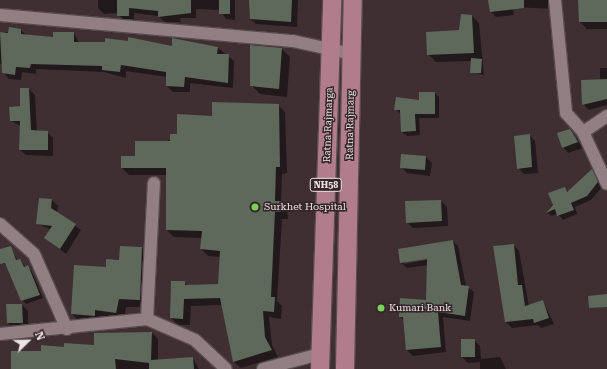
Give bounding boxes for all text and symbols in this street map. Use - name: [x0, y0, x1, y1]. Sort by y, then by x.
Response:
- street label: Ratna Rajmarga: [321, 87, 335, 163]
- street label: Ratna Rajmarg: [343, 90, 357, 160]
- road number: NH58: [309, 178, 343, 192]
- marker: Surkhet Hospital: [249, 201, 261, 213]
- place label: Surkhet Hospital: [264, 201, 346, 213]
- place label: Kumari Bank: [389, 302, 451, 314]
- marker: Kumari Bank: [376, 303, 386, 313]
- north arrow: [8, 321, 48, 361]
- text: N: [32, 330, 47, 343]

